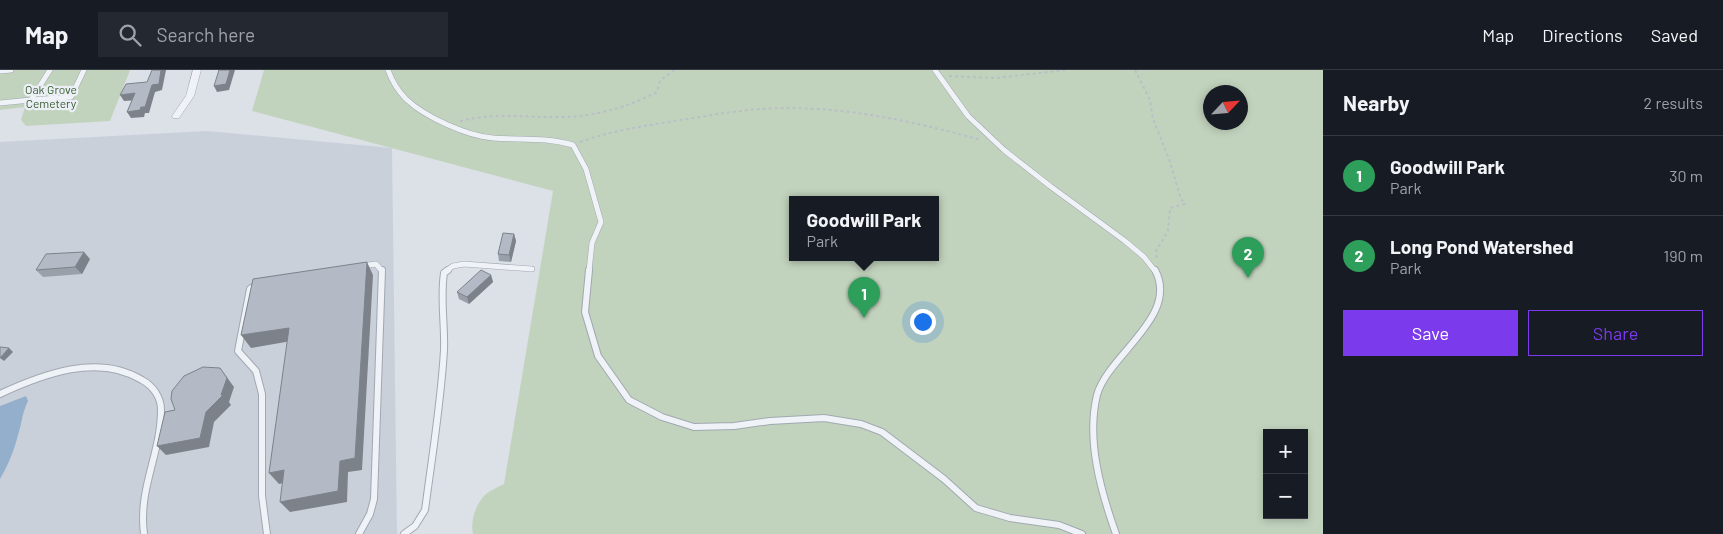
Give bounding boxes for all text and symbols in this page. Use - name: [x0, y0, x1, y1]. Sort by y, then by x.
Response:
- search box: [98, 12, 448, 57]
- text: Map: [25, 20, 68, 49]
- icon: search: [116, 21, 144, 49]
- text: Search here: [156, 23, 255, 46]
- text: Map: [1482, 24, 1514, 46]
- text: Directions: [1542, 24, 1623, 46]
- text: Saved: [1651, 24, 1698, 46]
- park label: Oak Grove Cemetery: [25, 82, 77, 110]
- north arrow: [1203, 85, 1248, 130]
- text: Nearby: [1343, 90, 1409, 115]
- text: 2 results: [1644, 93, 1703, 112]
- text: Goodwill Park: [1390, 155, 1505, 178]
- text: 1: [1356, 166, 1362, 185]
- text: 30 m: [1669, 166, 1703, 185]
- text: Park: [1390, 178, 1421, 197]
- popup: [789, 196, 939, 261]
- text: Goodwill Park: [807, 208, 921, 231]
- text: Park: [807, 231, 838, 250]
- text: Long Pond Watershed: [1390, 235, 1573, 258]
- pin: 2: [1232, 237, 1264, 278]
- text: 2: [1355, 246, 1363, 265]
- text: 190 m: [1664, 246, 1703, 265]
- text: Park: [1390, 258, 1421, 277]
- pin: 1: [848, 277, 880, 318]
- your location: [910, 309, 936, 335]
- button: Save: [1343, 310, 1518, 356]
- button: Share: [1528, 310, 1703, 356]
- map controls: [1263, 429, 1308, 519]
- button: +: [1263, 429, 1308, 474]
- button: −: [1263, 474, 1308, 519]

